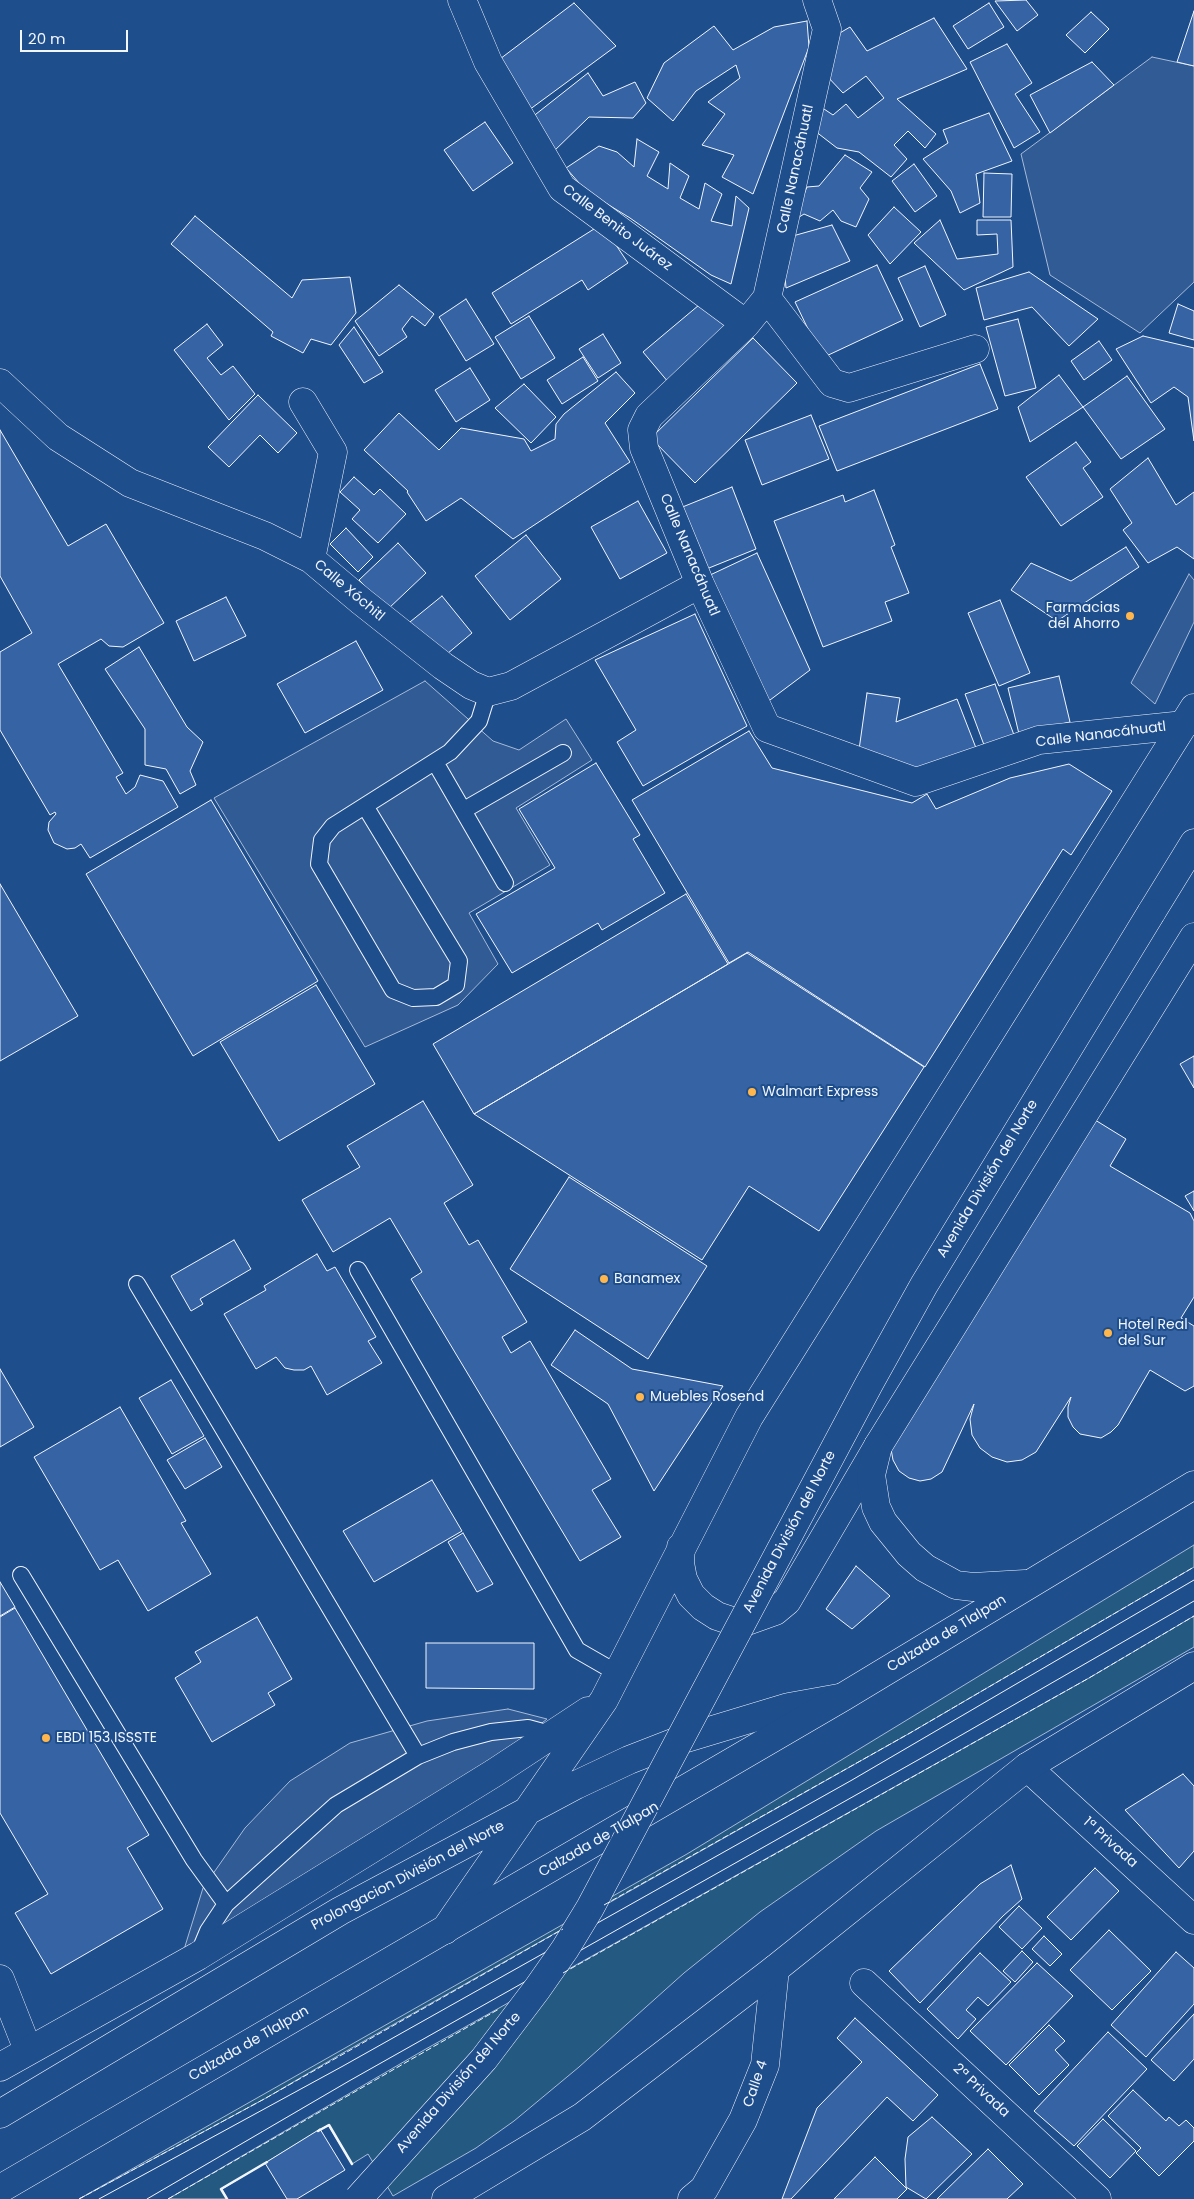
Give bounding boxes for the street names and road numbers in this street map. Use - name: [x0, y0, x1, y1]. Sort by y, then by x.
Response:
- street label: Calle Nanacáhuatl: [774, 103, 818, 235]
- street label: Calle Benito Juárez: [559, 181, 675, 275]
- street label: Calle Nanacáhuatl: [656, 491, 722, 619]
- street label: Calle Xóchitl: [310, 557, 388, 625]
- street label: Calle Nanacáhuatl: [1035, 719, 1167, 751]
- street label: Avenida División del Norte: [934, 1097, 1042, 1261]
- street label: Avenida División del Norte: [740, 1448, 840, 1616]
- street label: Calzada de Tlalpan: [884, 1592, 1010, 1676]
- street label: Calzada de Tlalpan: [536, 1799, 662, 1881]
- street label: 1ª Privada: [1079, 1814, 1141, 1872]
- street label: Prolongacion División del Norte: [309, 1818, 507, 1934]
- street label: Calzada de Tlalpan: [186, 2003, 312, 2085]
- street label: Avenida División del Norte: [393, 2009, 525, 2157]
- street label: Calle 4: [740, 2058, 772, 2110]
- street label: 2ª Privada: [949, 2061, 1013, 2121]

